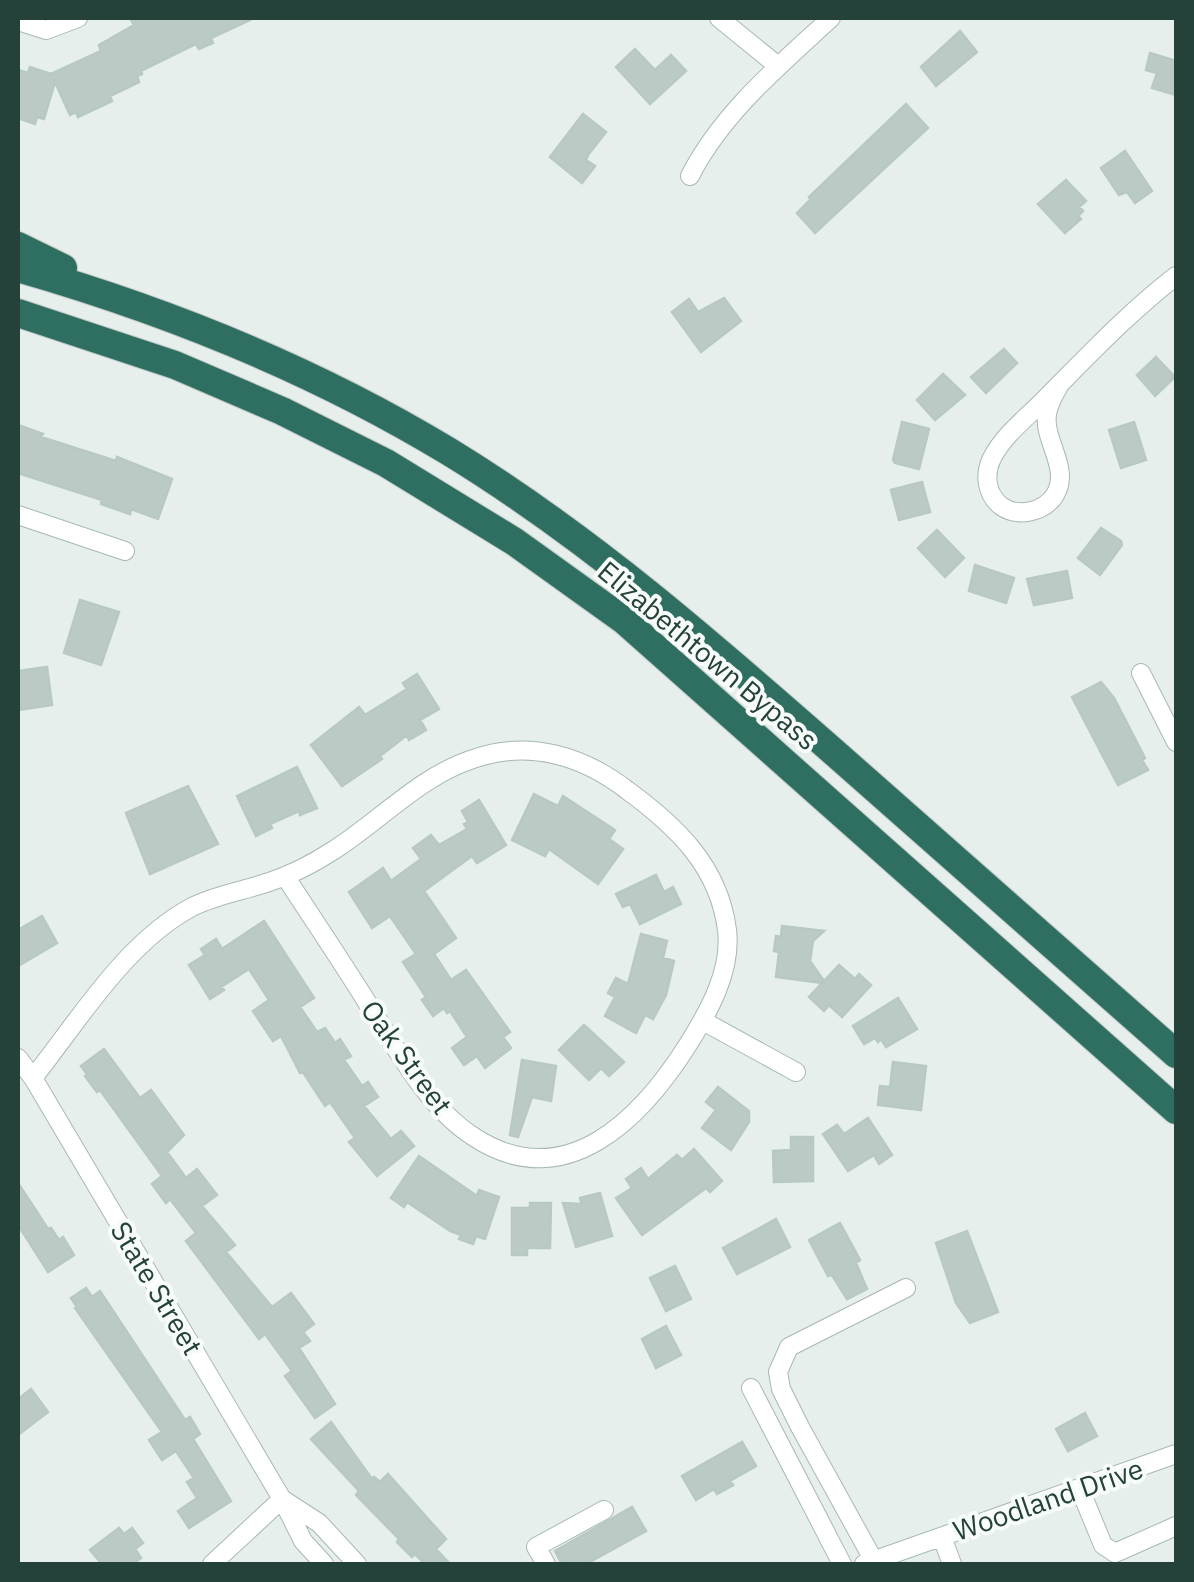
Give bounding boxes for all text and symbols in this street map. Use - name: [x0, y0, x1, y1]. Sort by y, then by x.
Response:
- street label: Elizabethtown Bypass: [590, 552, 826, 758]
- street label: Oak Street: [353, 992, 461, 1122]
- street label: State Street: [103, 1214, 211, 1362]
- street label: Woodland Drive: [948, 1449, 1148, 1549]

